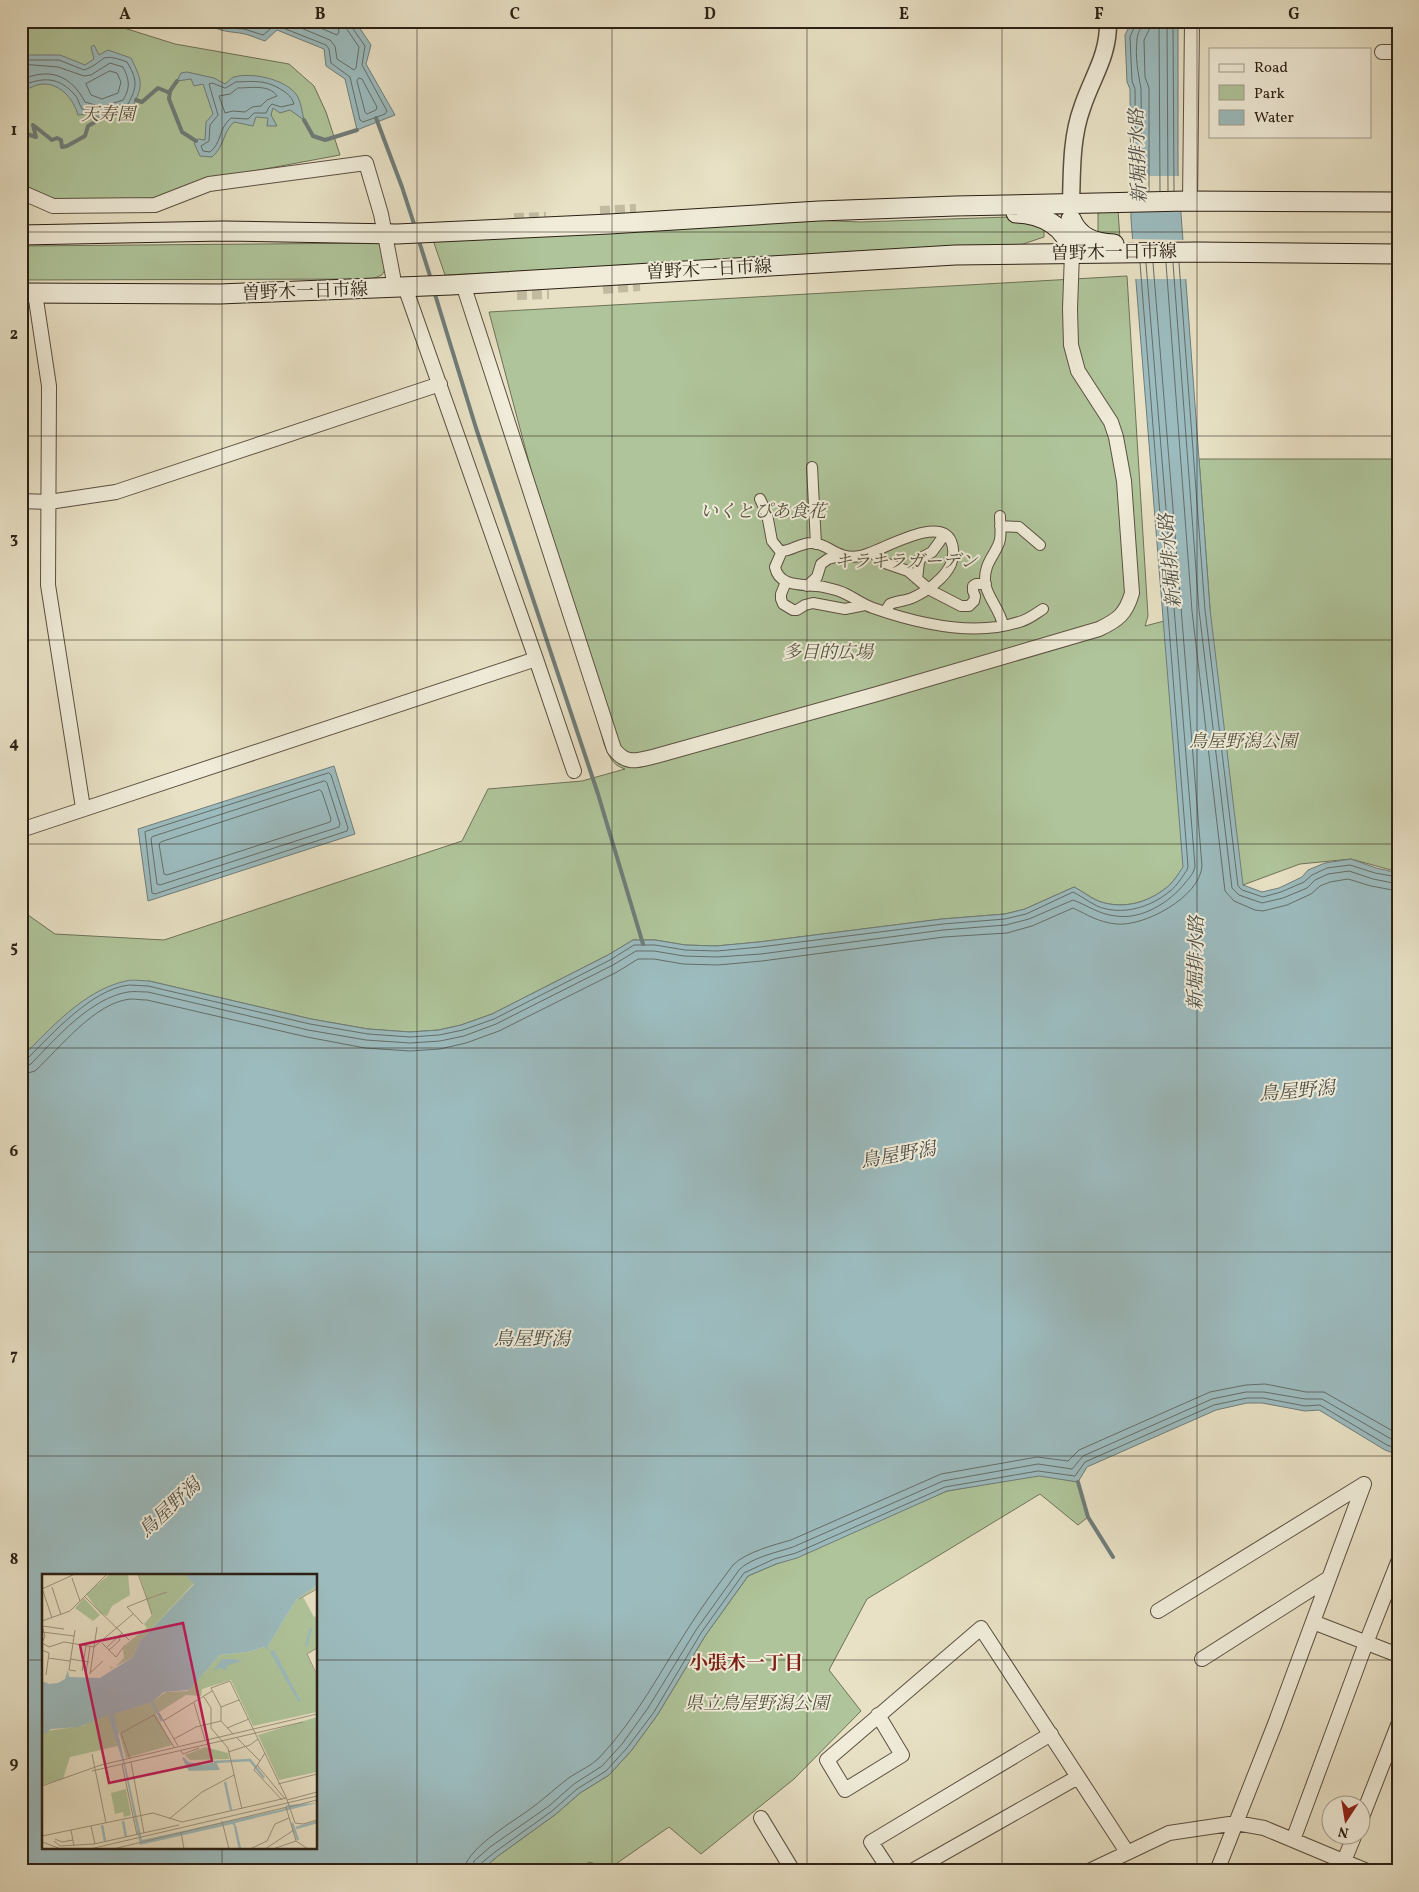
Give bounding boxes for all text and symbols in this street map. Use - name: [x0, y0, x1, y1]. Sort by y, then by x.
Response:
- text: A: [119, 4, 131, 26]
- text: B: [315, 4, 326, 26]
- text: C: [510, 4, 520, 26]
- text: D: [704, 4, 716, 26]
- text: E: [899, 4, 909, 26]
- text: F: [1094, 4, 1104, 26]
- text: G: [1288, 4, 1300, 26]
- legend: [1209, 48, 1372, 138]
- text: Road: [1254, 58, 1288, 79]
- text: Park: [1254, 84, 1285, 105]
- park label: 天寿園: [81, 103, 138, 128]
- water label: 新堀排水路: [1124, 106, 1154, 204]
- text: Water: [1254, 108, 1294, 129]
- text: 1: [11, 120, 17, 142]
- street label: 曽野木一日市線: [1051, 240, 1177, 267]
- street label: 曽野木一日市線: [646, 255, 773, 286]
- street label: 曽野木一日市線: [242, 278, 368, 307]
- text: 2: [10, 324, 18, 346]
- park label: いくとぴあ食花: [700, 500, 829, 525]
- water label: 新堀排水路: [1154, 510, 1188, 609]
- text: 3: [10, 528, 18, 550]
- park label: キラキラガーデン: [834, 550, 979, 575]
- park label: 多目的広場: [783, 641, 875, 666]
- park label: 鳥屋野潟公園: [1189, 730, 1300, 755]
- text: 4: [9, 733, 19, 755]
- water label: 新堀排水路: [1183, 913, 1211, 1011]
- text: 5: [10, 937, 18, 959]
- water label: 鳥屋野潟: [1258, 1076, 1338, 1108]
- water label: 鳥屋野潟: [859, 1136, 940, 1175]
- text: 6: [10, 1141, 19, 1163]
- water label: 鳥屋野潟: [494, 1327, 572, 1353]
- text: 7: [10, 1345, 18, 1367]
- water label: 鳥屋野潟: [134, 1472, 208, 1544]
- text: 8: [10, 1549, 18, 1571]
- inset map: [42, 1574, 318, 1850]
- district label: 小張木一丁目: [689, 1651, 803, 1677]
- park label: 県立鳥屋野潟公園: [685, 1692, 832, 1717]
- text: 9: [10, 1753, 19, 1775]
- north arrow: [1322, 1794, 1372, 1844]
- text: N: [1337, 1821, 1351, 1842]

